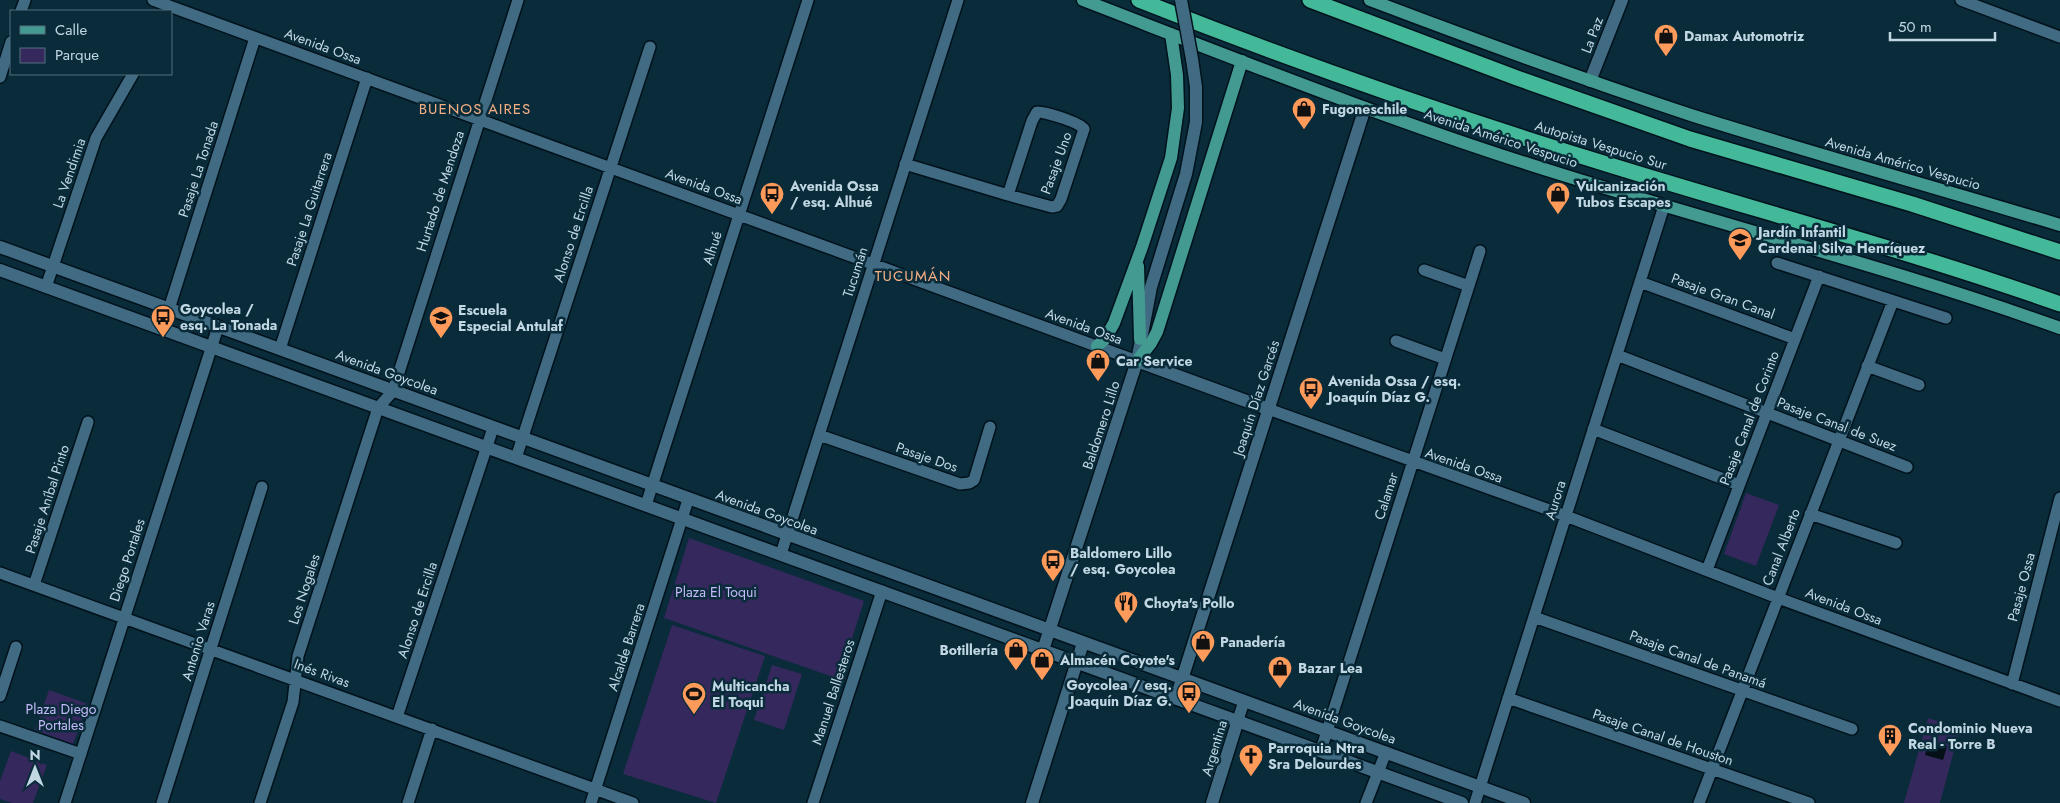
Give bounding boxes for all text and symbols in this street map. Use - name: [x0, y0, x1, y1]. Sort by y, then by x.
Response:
- legend: [10, 10, 172, 75]
- scale bar: [1890, 10, 1995, 42]
- street label: La Paz: [1576, 13, 1608, 56]
- text: 50 m: [1898, 16, 1932, 38]
- text: Calle: [55, 19, 87, 41]
- street label: Avenida Ossa: [282, 23, 364, 69]
- shop icon: Damax Automotriz: [1653, 23, 1679, 57]
- place label: Damax Automotriz: [1684, 26, 1805, 46]
- text: Parque: [55, 44, 99, 66]
- shop icon: Fugoneschile: [1291, 96, 1317, 130]
- district label: BUENOS AIRES: [419, 98, 531, 120]
- place label: Fugoneschile: [1322, 99, 1407, 119]
- street label: Avenida Américo Vespucio: [1422, 104, 1581, 172]
- street label: Autopista Vespucio Sur: [1532, 115, 1670, 175]
- street label: Pasaje La Tonada: [173, 118, 223, 220]
- street label: Hurtado de Mendoza: [411, 128, 469, 254]
- street label: Pasaje Uno: [1035, 129, 1077, 197]
- street label: Avenida Américo Vespucio: [1823, 131, 1983, 195]
- street label: La Vendimia: [48, 135, 90, 211]
- street label: Pasaje La Guitarrera: [281, 150, 337, 268]
- street label: Avenida Ossa: [663, 163, 745, 209]
- place label: Avenida Ossa / esq. Alhué: [789, 176, 879, 212]
- place label: Vulcanización Tubos Escapes: [1575, 176, 1671, 212]
- bus stop icon: Avenida Ossa / esq. Alhué: [759, 181, 785, 215]
- shop icon: Vulcanización Tubos Escapes: [1545, 181, 1571, 215]
- street label: Alonso de Ercilla: [548, 183, 598, 285]
- place label: Jardín Infantil Cardenal Silva Henríquez: [1755, 222, 1926, 258]
- school or university icon: Jardín Infantil Cardenal Silva Henríquez: [1727, 227, 1753, 261]
- street label: Alhué: [697, 229, 727, 267]
- street label: Tucumán: [837, 244, 873, 300]
- district label: TUCUMÁN: [875, 265, 951, 287]
- street label: Pasaje Gran Canal: [1668, 268, 1778, 324]
- place label: Goycolea / esq. La Tonada: [180, 299, 277, 335]
- place label: Escuela Especial Antulaf: [458, 300, 564, 336]
- street label: Avenida Ossa: [1043, 303, 1125, 349]
- bus stop icon: Goycolea / esq. La Tonada: [150, 304, 176, 338]
- school or university icon: Escuela Especial Antulaf: [428, 305, 454, 339]
- street label: Joaquín Díaz Garcés: [1227, 337, 1284, 460]
- street label: Avenida Goycolea: [333, 344, 441, 400]
- shop icon: Car Service: [1085, 348, 1111, 382]
- street label: Pasaje Canal de Corinto: [1714, 348, 1784, 488]
- place label: Car Service: [1116, 351, 1192, 371]
- place label: Avenida Ossa / esq. Joaquín Díaz G.: [1325, 371, 1461, 407]
- bus stop icon: Avenida Ossa / esq. Joaquín Díaz G.: [1298, 376, 1324, 410]
- street label: Baldomero Lillo: [1077, 378, 1125, 472]
- street label: Pasaje Canal de Suez: [1774, 392, 1900, 456]
- street label: Pasaje Dos: [893, 437, 961, 477]
- street label: Pasaje Aníbal Pinto: [20, 442, 74, 556]
- street label: Avenida Ossa: [1423, 442, 1505, 488]
- street label: Calamar: [1369, 470, 1403, 522]
- street label: Aurora: [1540, 478, 1570, 522]
- street label: Avenida Goycolea: [713, 484, 821, 540]
- street label: Canal Alberto: [1757, 505, 1805, 589]
- street label: Diego Portales: [104, 516, 150, 604]
- place label: Baldomero Lillo / esq. Goycolea: [1070, 543, 1176, 579]
- bus stop icon: Baldomero Lillo / esq. Goycolea: [1040, 548, 1066, 582]
- street label: Pasaje Ossa: [2002, 550, 2040, 624]
- street label: Los Nogales: [283, 551, 325, 627]
- street label: Alonso de Ercilla: [392, 559, 442, 661]
- park label: Plaza El Toqui: [675, 582, 757, 602]
- street label: Avenida Ossa: [1803, 582, 1885, 630]
- restaurant icon: Choyta's Pollo: [1113, 590, 1139, 624]
- place label: Choyta's Pollo: [1144, 593, 1235, 613]
- street label: Antonio Varas: [176, 598, 220, 683]
- street label: Alcalde Barrera: [602, 601, 650, 693]
- street label: Pasaje Canal de Panamá: [1627, 625, 1769, 693]
- shop icon: Panadería: [1190, 629, 1216, 663]
- place label: Panadería: [1220, 632, 1285, 652]
- street label: Manuel Ballesteros: [807, 636, 860, 747]
- shop icon: Botillería: [1003, 637, 1029, 671]
- place label: Botillería: [939, 640, 998, 660]
- shop icon: Almacén Coyote's: [1029, 647, 1055, 681]
- place label: Almacén Coyote's: [1059, 650, 1175, 670]
- street label: Inés Rivas: [291, 654, 353, 692]
- shop icon: Bazar Lea: [1267, 655, 1293, 689]
- place label: Bazar Lea: [1298, 658, 1363, 678]
- place label: Goycolea / esq. Joaquín Díaz G.: [1066, 675, 1172, 711]
- place label: Multicancha El Toqui: [712, 676, 790, 712]
- bus stop icon: Goycolea / esq. Joaquín Díaz G.: [1176, 680, 1202, 714]
- sports icon: Multicancha El Toqui: [681, 681, 707, 715]
- street label: Avenida Goycolea: [1291, 693, 1399, 749]
- park label: Plaza Diego Portales: [26, 699, 97, 735]
- street label: Pasaje Canal de Houston: [1590, 704, 1736, 770]
- street label: Argentina: [1196, 718, 1232, 778]
- place label: Condominio Nueva Real - Torre B: [1908, 718, 2033, 754]
- building icon: Condominio Nueva Real - Torre B: [1877, 723, 1903, 757]
- place label: Parroquia Ntra Sra Delourdes: [1268, 738, 1365, 774]
- north arrow: [10, 743, 60, 793]
- church icon: Parroquia Ntra Sra Delourdes: [1238, 743, 1264, 777]
- text: N: [29, 745, 41, 765]

